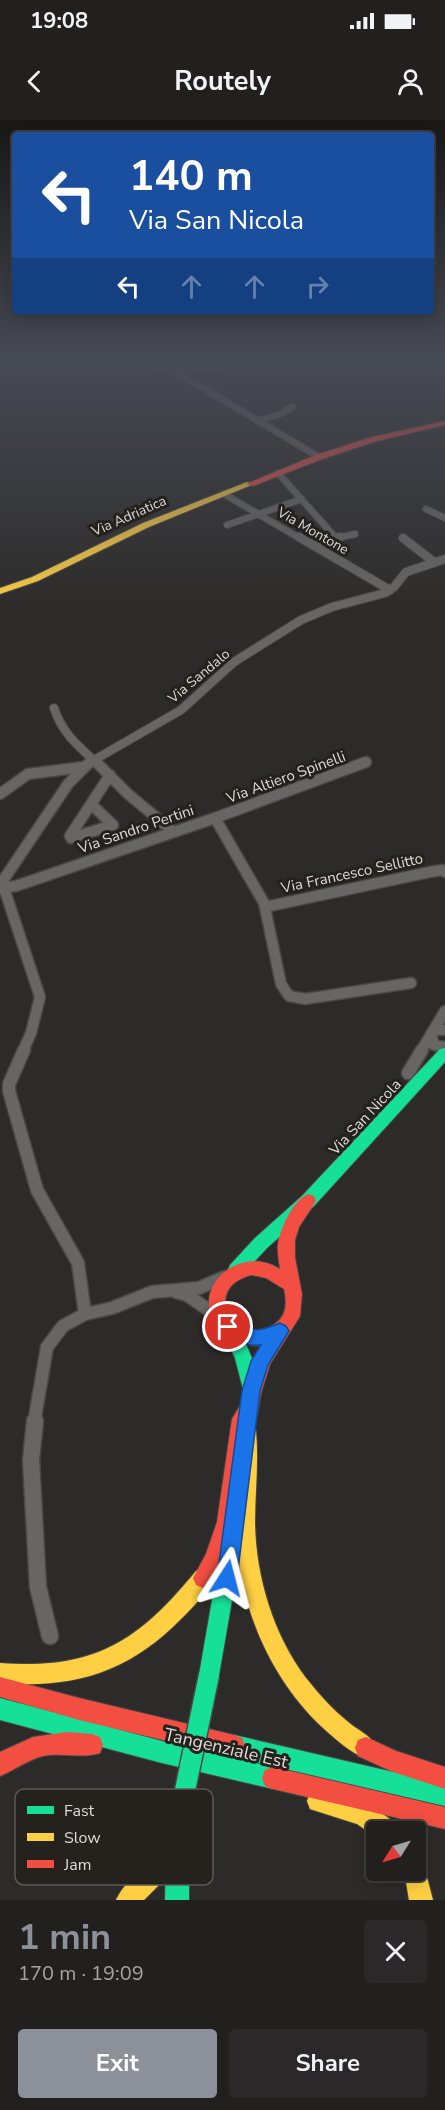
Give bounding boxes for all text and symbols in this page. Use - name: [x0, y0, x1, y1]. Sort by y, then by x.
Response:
- text: 19:08: [30, 6, 88, 36]
- text: Routely: [174, 63, 271, 100]
- icon: back: [18, 65, 51, 98]
- icon: person: [394, 65, 427, 98]
- text: 140 m: [129, 148, 253, 205]
- icon: left: [30, 156, 108, 234]
- text: Via San Nicola: [129, 202, 304, 239]
- icon: left: [112, 270, 145, 303]
- icon: ahead: [175, 270, 208, 303]
- icon: ahead: [238, 270, 271, 303]
- icon: right: [301, 270, 334, 303]
- street label: Via Adriatica: [88, 491, 169, 541]
- street label: Via Montone: [273, 502, 352, 559]
- street label: Via Sandalo: [163, 644, 234, 708]
- street label: Via Altiero Spinelli: [223, 746, 348, 808]
- street label: Via Sandro Pertini: [75, 800, 197, 859]
- street label: Via Francesco Sellitto: [278, 848, 425, 898]
- street label: Via San Nicola: [324, 1075, 405, 1160]
- pin: [202, 1301, 253, 1352]
- icon: arrive: [211, 1310, 244, 1343]
- position arrow: [195, 1546, 259, 1610]
- street label: Tangenziale Est: [162, 1722, 291, 1774]
- legend: [15, 1789, 213, 1885]
- text: Fast: [64, 1800, 95, 1822]
- north arrow: [366, 1821, 426, 1881]
- map controls: [366, 1821, 426, 1881]
- text: Slow: [64, 1827, 101, 1849]
- text: Jam: [63, 1854, 91, 1876]
- text: 1 min: [18, 1913, 111, 1962]
- button: close: [364, 1920, 427, 1983]
- text: 170 m · 19:09: [18, 1960, 144, 1987]
- button: Exit: [18, 2029, 217, 2098]
- button: Share: [229, 2029, 427, 2098]

